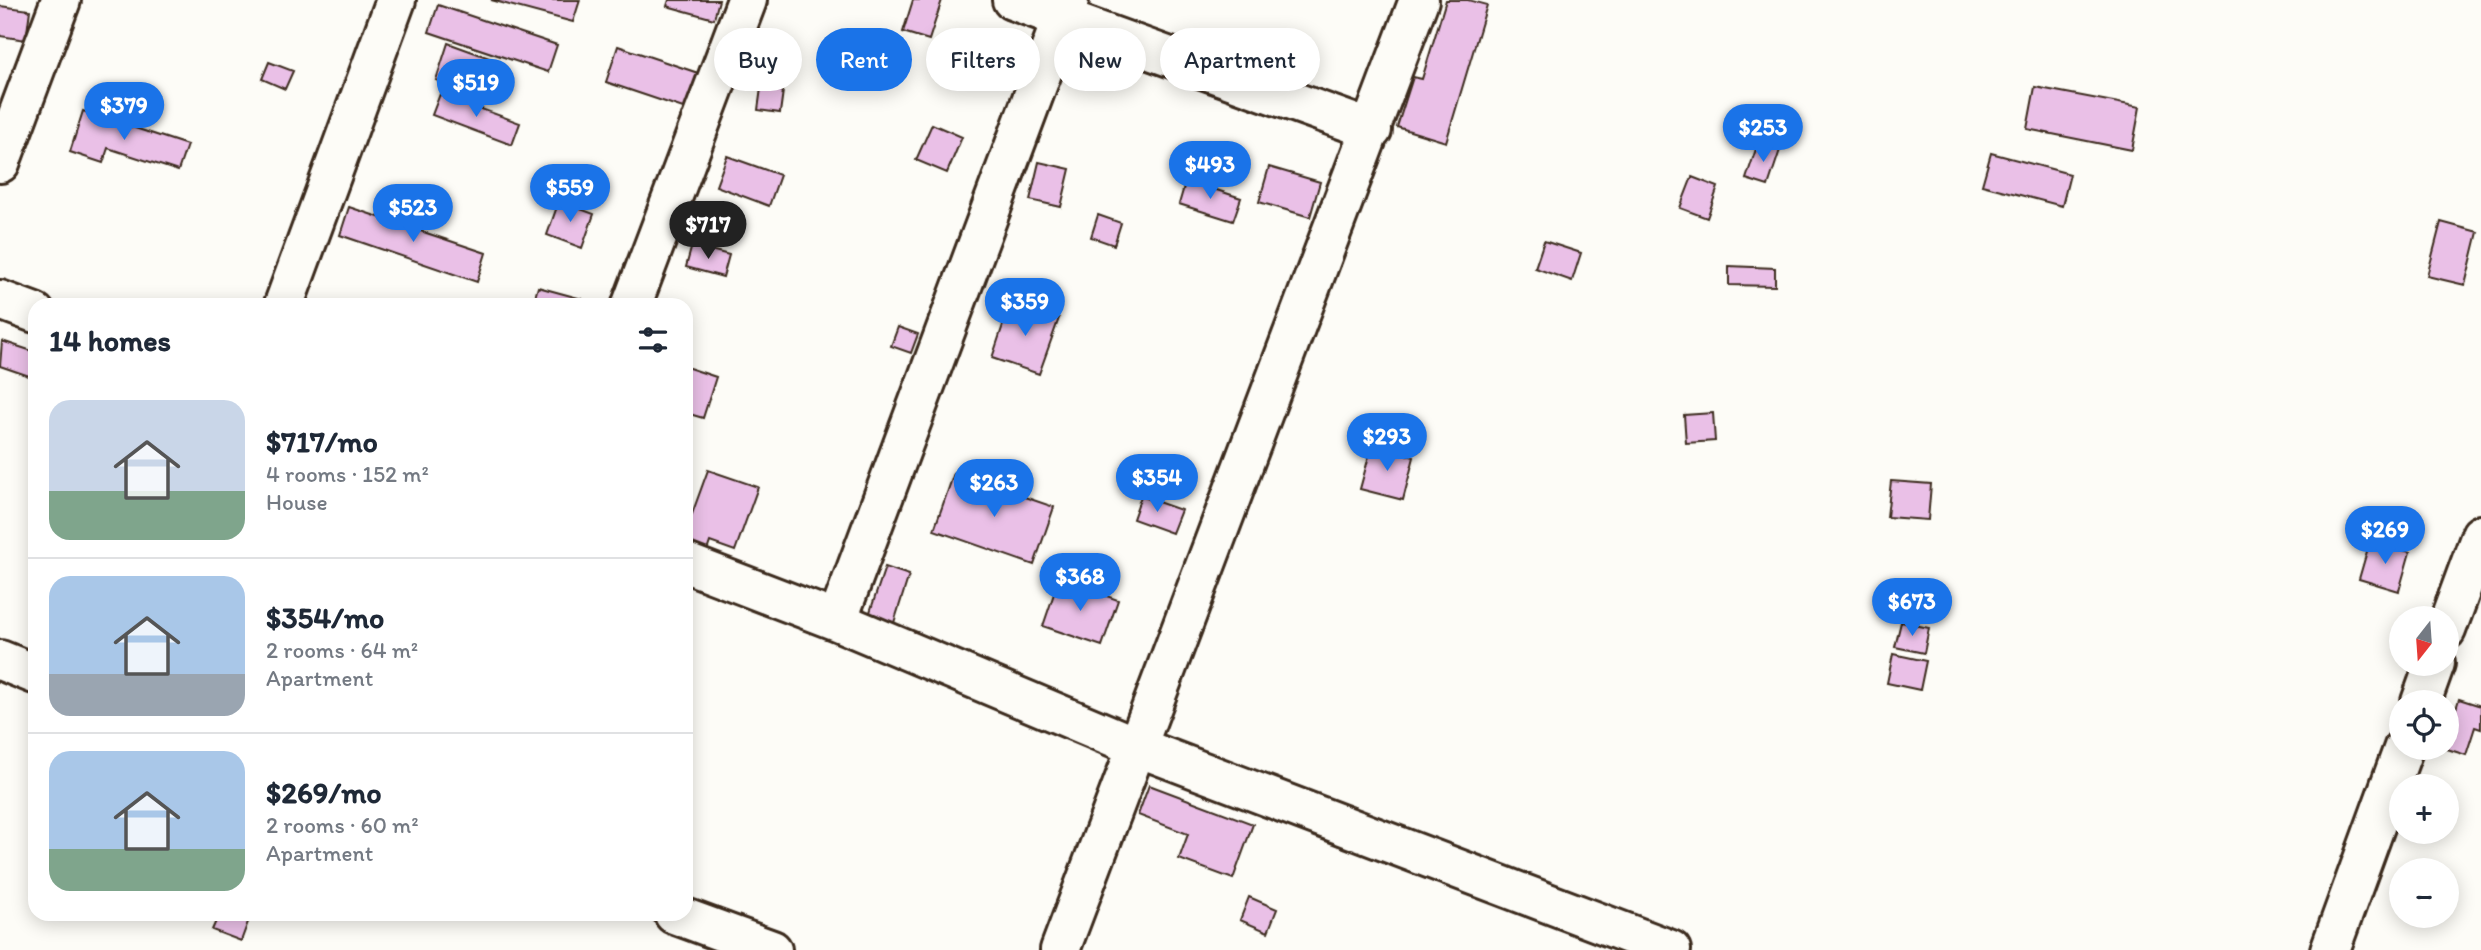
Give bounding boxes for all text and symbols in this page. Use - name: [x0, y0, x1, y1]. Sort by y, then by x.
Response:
- chip: Buy: [714, 28, 802, 91]
- chip: Rent: [816, 28, 912, 91]
- chip: Filters: [926, 28, 1040, 91]
- chip: New: [1054, 28, 1146, 91]
- chip: Apartment: [1160, 28, 1320, 91]
- pin: $519: [435, 60, 517, 119]
- text: $519: [453, 68, 499, 96]
- pin: $379: [83, 82, 165, 142]
- text: $379: [100, 91, 148, 119]
- pin: $253: [1722, 104, 1804, 164]
- text: $253: [1739, 113, 1787, 141]
- pin: $493: [1169, 142, 1251, 201]
- text: $493: [1185, 150, 1235, 178]
- pin: $559: [529, 164, 611, 224]
- text: $559: [546, 173, 594, 201]
- pin: $523: [372, 184, 454, 244]
- text: $523: [389, 193, 437, 221]
- pin: $717: [667, 202, 749, 261]
- text: $717: [685, 210, 731, 238]
- pin: $359: [984, 278, 1066, 338]
- text: $359: [1001, 287, 1049, 315]
- icon: filters: [634, 321, 672, 359]
- text: 14 homes: [49, 322, 171, 359]
- pin: $293: [1346, 414, 1428, 473]
- text: $293: [1363, 422, 1411, 450]
- text: $717/mo: [266, 423, 378, 460]
- icon: home: [105, 428, 189, 512]
- pin: $354: [1116, 454, 1198, 514]
- text: 4 rooms · 152 m²: [266, 460, 429, 488]
- pin: $263: [953, 460, 1035, 519]
- text: $354: [1132, 463, 1182, 491]
- text: $263: [970, 468, 1018, 496]
- text: House: [266, 488, 328, 516]
- pin: $269: [2344, 506, 2426, 566]
- text: $269: [2361, 515, 2409, 543]
- pin: $368: [1039, 554, 1121, 613]
- text: $368: [1056, 562, 1104, 590]
- pin: $673: [1871, 578, 1953, 638]
- text: $673: [1888, 587, 1936, 615]
- text: $354/mo: [266, 599, 384, 636]
- icon: home: [105, 604, 189, 688]
- north arrow: [2389, 606, 2459, 676]
- map controls: [2389, 606, 2459, 928]
- text: 2 rooms · 64 m²: [266, 636, 418, 664]
- text: Apartment: [266, 664, 373, 692]
- button: locate: [2389, 690, 2459, 760]
- text: $269/mo: [266, 774, 382, 811]
- button: +: [2389, 774, 2459, 844]
- icon: home: [105, 779, 189, 863]
- text: 2 rooms · 60 m²: [266, 811, 419, 839]
- text: Apartment: [266, 839, 373, 867]
- button: −: [2389, 858, 2459, 928]

